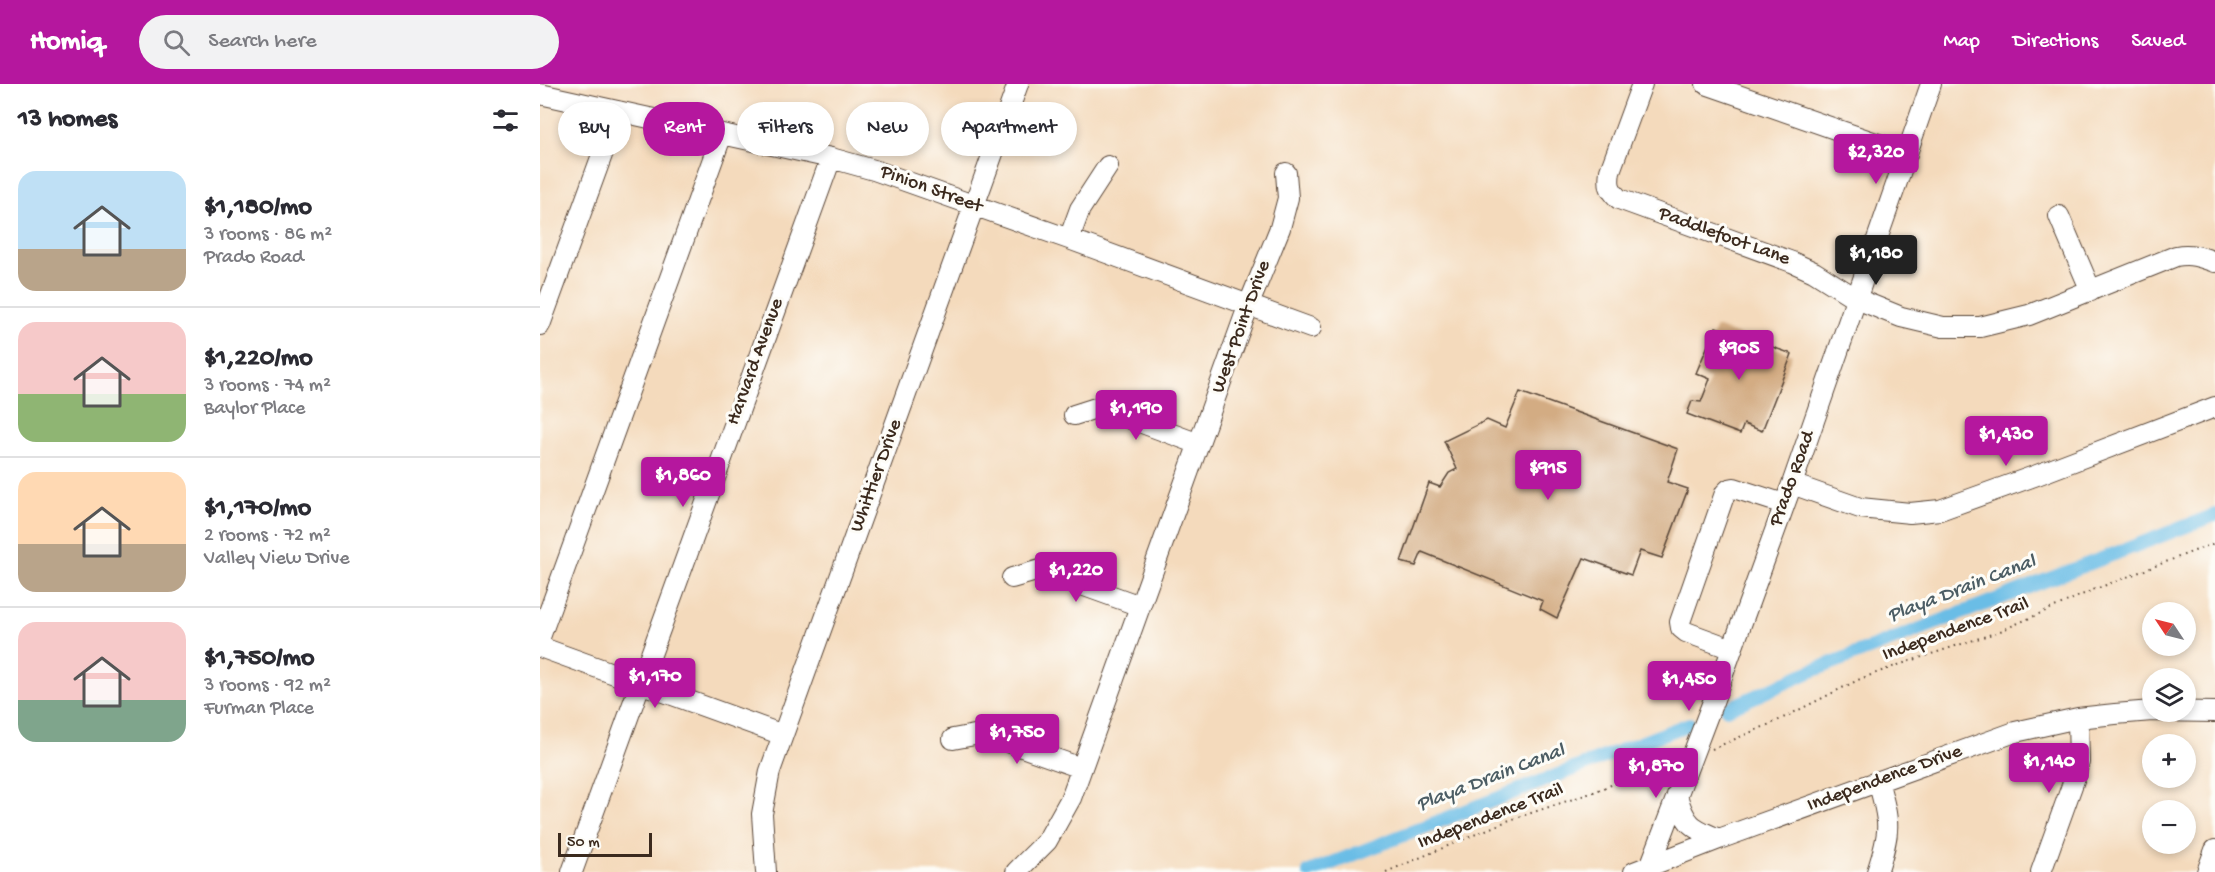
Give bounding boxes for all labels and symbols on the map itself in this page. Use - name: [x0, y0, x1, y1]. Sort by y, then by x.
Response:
- pin: $2,320: [1827, 134, 1925, 185]
- street label: Pinion Street: [876, 161, 987, 220]
- street label: Paddlefoot Lane: [1654, 202, 1794, 272]
- pin: $1,180: [1827, 235, 1925, 286]
- street label: West Point Drive: [1207, 257, 1277, 396]
- street label: Harvard Avenue: [722, 295, 790, 429]
- pin: $905: [1703, 330, 1775, 381]
- pin: $1,190: [1087, 390, 1185, 441]
- street label: Whittier Drive: [846, 416, 908, 536]
- pin: $1,430: [1957, 416, 2055, 467]
- street label: Prado Road: [1765, 426, 1822, 531]
- pin: $915: [1512, 450, 1584, 501]
- pin: $1,860: [634, 457, 732, 508]
- water label: Playa Drain Canal: [1884, 550, 2041, 630]
- pin: $1,220: [1027, 552, 1125, 603]
- street label: Independence Trail: [1880, 593, 2032, 667]
- north arrow: [2142, 602, 2196, 656]
- pin: $1,170: [606, 658, 704, 709]
- pin: $1,450: [1640, 661, 1738, 712]
- pin: $1,750: [968, 714, 1066, 765]
- water label: Playa Drain Canal: [1413, 739, 1570, 819]
- street label: Independence Drive: [1804, 740, 1966, 818]
- pin: $1,140: [2000, 743, 2098, 794]
- pin: $1,870: [1607, 748, 1705, 799]
- street label: Independence Trail: [1415, 779, 1567, 855]
- scale bar: [558, 830, 652, 858]

